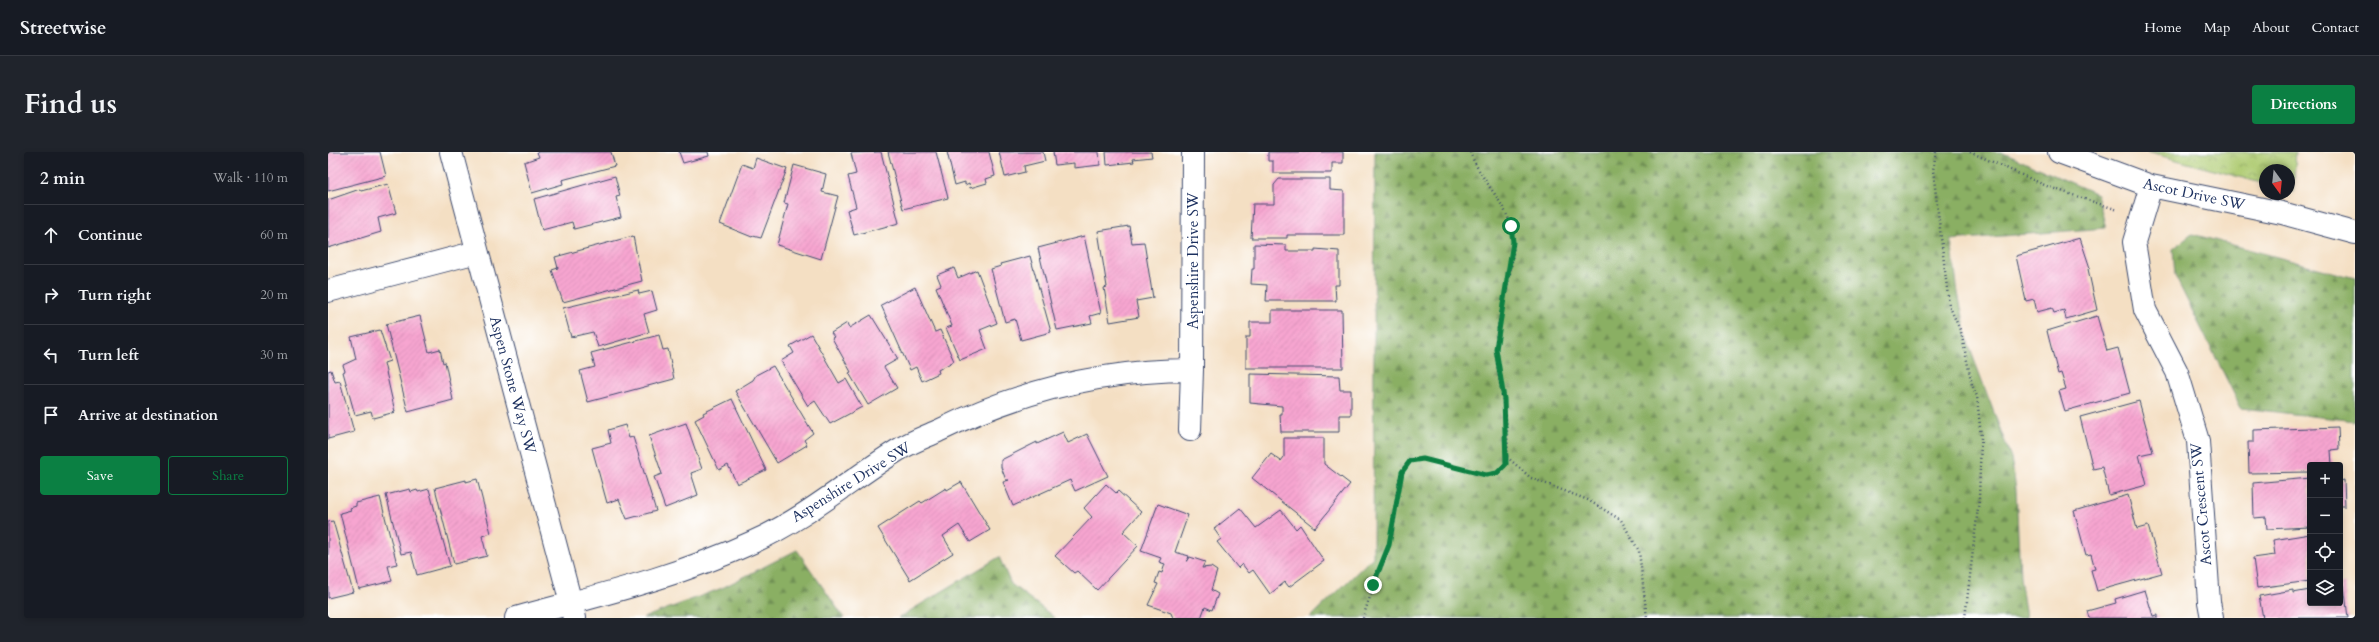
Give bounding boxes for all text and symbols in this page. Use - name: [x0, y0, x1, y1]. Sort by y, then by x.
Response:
- text: Streetwise: [20, 15, 107, 41]
- text: Home: [2144, 18, 2182, 37]
- text: Map: [2204, 18, 2230, 37]
- text: About: [2252, 18, 2289, 37]
- text: Contact: [2311, 18, 2359, 37]
- text: Find us: [24, 85, 117, 123]
- button: Directions: [2252, 85, 2355, 124]
- north arrow: [2259, 164, 2295, 200]
- text: 2 min: [40, 167, 85, 190]
- text: Walk · 110 m: [213, 169, 288, 187]
- street label: Ascot Drive SW: [2141, 173, 2247, 215]
- street label: Aspenshire Drive SW: [1183, 192, 1203, 330]
- route start: [1502, 217, 1520, 235]
- icon: ahead: [40, 224, 62, 246]
- text: Continue: [78, 225, 143, 245]
- text: 60 m: [260, 226, 288, 244]
- icon: right: [40, 284, 62, 306]
- text: Turn right: [78, 285, 151, 305]
- text: 20 m: [260, 286, 288, 304]
- street label: Aspen Stone Way SW: [485, 314, 541, 457]
- icon: left: [40, 344, 62, 366]
- text: Turn left: [78, 345, 139, 365]
- text: 30 m: [260, 346, 288, 364]
- icon: arrive: [40, 404, 62, 426]
- text: Arrive at destination: [78, 405, 218, 425]
- street label: Aspenshire Drive SW: [788, 437, 915, 527]
- street label: Ascot Crescent SW: [2186, 441, 2216, 566]
- button: Save: [40, 456, 160, 495]
- button: Share: [168, 456, 288, 495]
- map controls: [2307, 462, 2343, 606]
- button: +: [2307, 462, 2343, 498]
- button: −: [2307, 498, 2343, 534]
- button: locate: [2307, 534, 2343, 570]
- button: layers: [2307, 570, 2343, 606]
- route end: [1364, 576, 1382, 594]

